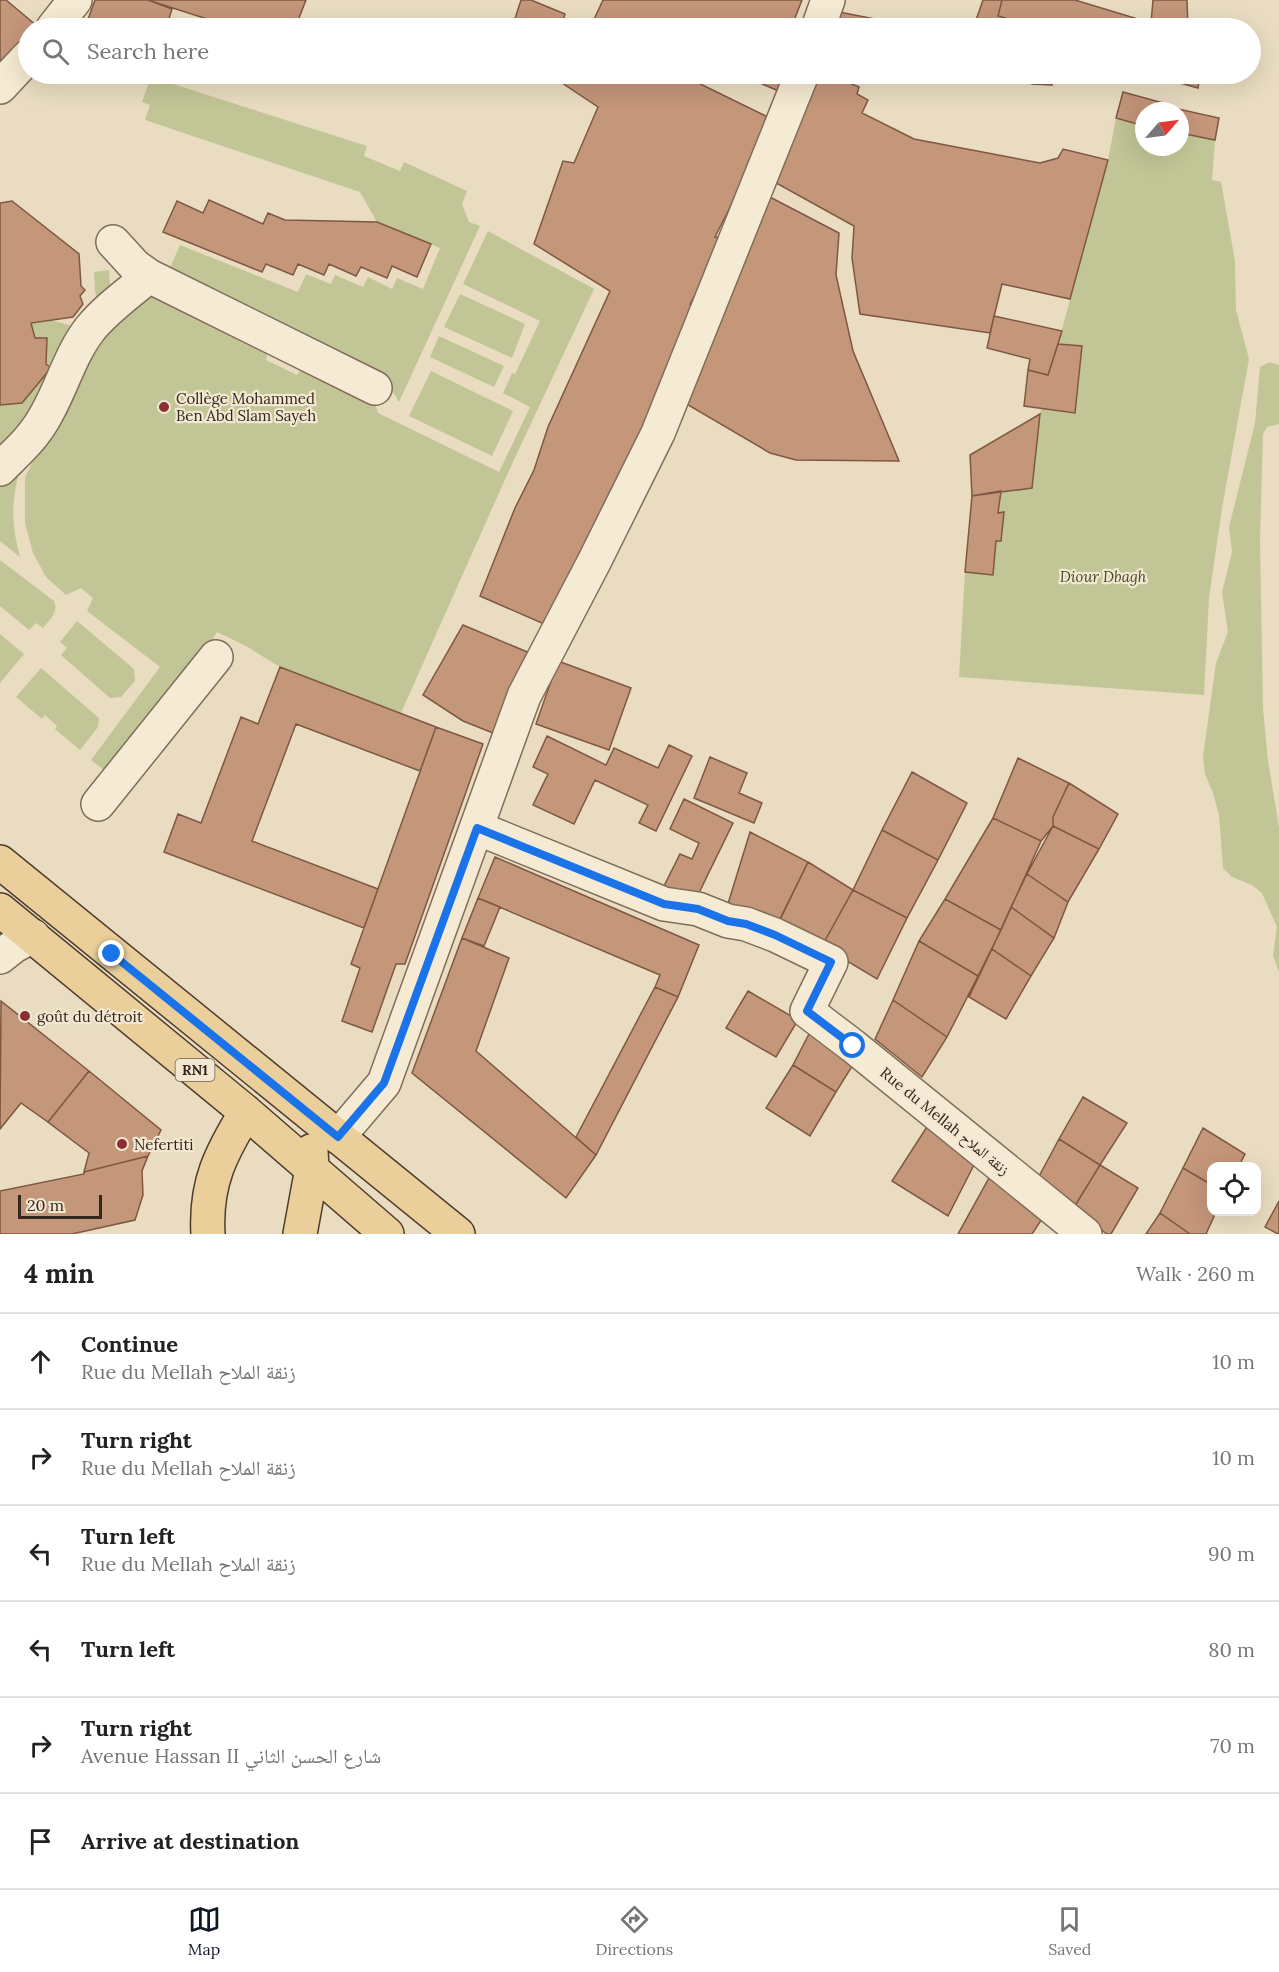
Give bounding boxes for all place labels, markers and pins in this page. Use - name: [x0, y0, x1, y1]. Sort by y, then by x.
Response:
- place label: Collège Mohammed Ben Abd Slam Sayeh: [176, 389, 316, 425]
- marker: Collège Mohammed Ben Abd Slam Sayeh: [157, 400, 171, 414]
- place label: goût du détroit: [37, 1007, 143, 1026]
- marker: goût du détroit: [18, 1009, 32, 1023]
- place label: Nefertiti: [134, 1135, 193, 1154]
- marker: Nefertiti: [115, 1137, 129, 1151]

